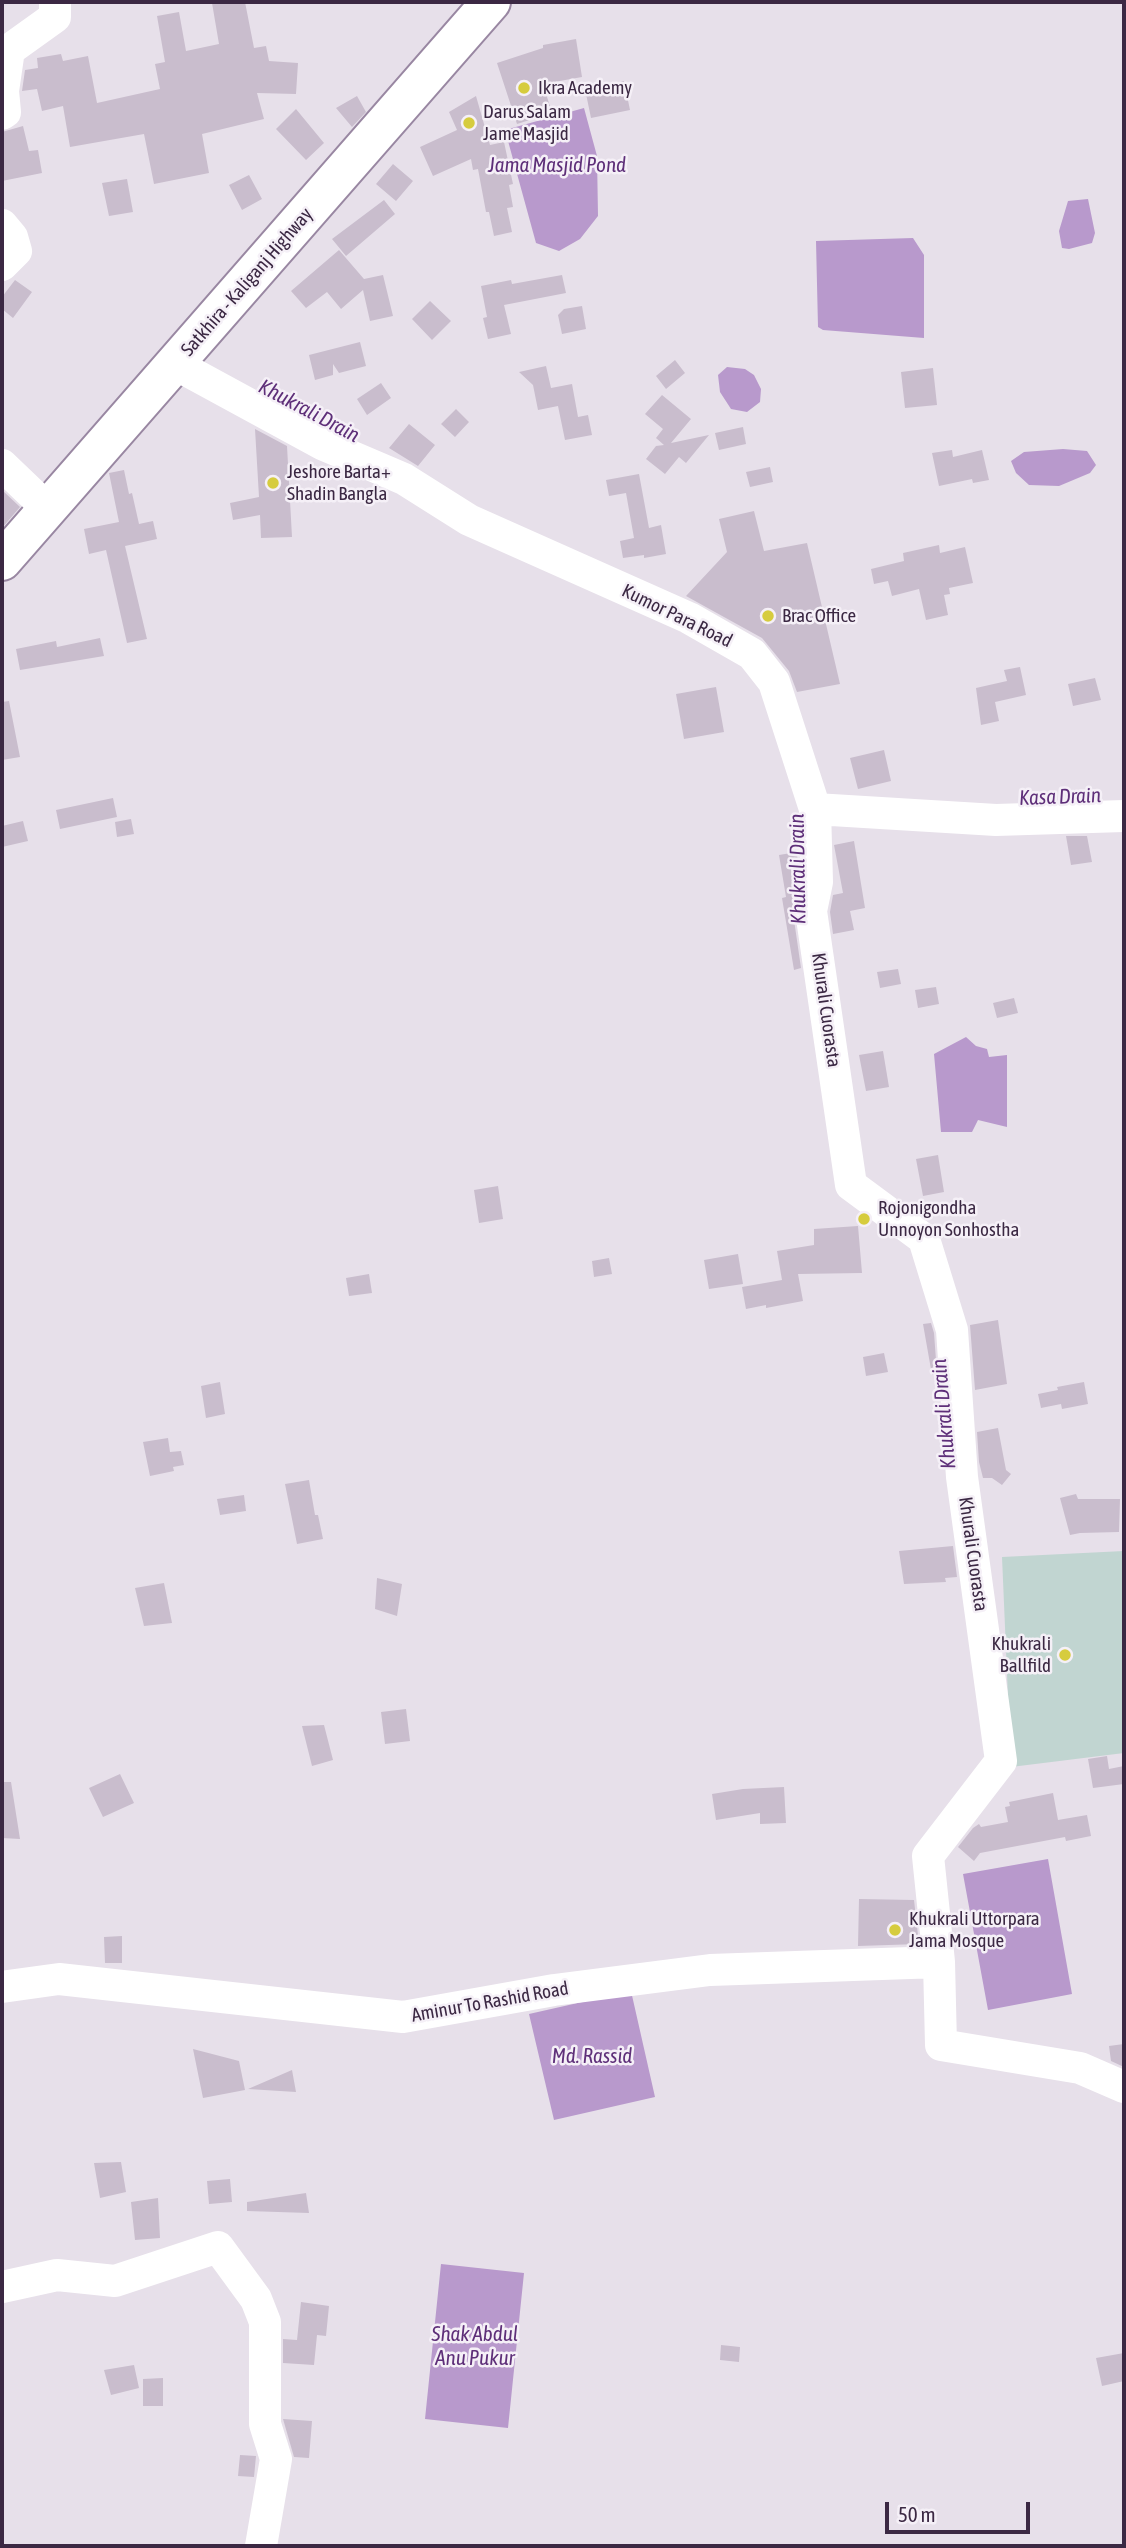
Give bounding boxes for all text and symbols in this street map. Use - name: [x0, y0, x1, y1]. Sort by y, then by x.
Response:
- place label: Ikra Academy: [538, 77, 632, 99]
- marker: Ikra Academy: [516, 80, 532, 96]
- place label: Darus Salam Jame Masjid: [483, 101, 571, 145]
- marker: Darus Salam Jame Masjid: [461, 115, 477, 131]
- water label: Jama Masjid Pond: [488, 152, 626, 178]
- street label: Satkhira - Kaliganj Highway: [176, 203, 318, 361]
- water label: Khukrali Drain: [254, 374, 364, 448]
- place label: Jeshore Barta+ Shadin Bangla: [287, 461, 391, 505]
- marker: Jeshore Barta+ Shadin Bangla: [265, 475, 281, 491]
- street label: Kumor Para Road: [618, 579, 736, 653]
- place label: Brac Office: [782, 605, 856, 627]
- marker: Brac Office: [760, 608, 776, 624]
- water label: Kasa Drain: [1019, 783, 1101, 811]
- water label: Khukrali Drain: [784, 814, 812, 924]
- street label: Khurali Cuorasta: [807, 951, 845, 1069]
- place label: Rojonigondha Unnoyon Sonhostha: [878, 1197, 1019, 1241]
- marker: Rojonigondha Unnoyon Sonhostha: [856, 1211, 872, 1227]
- water label: Khukrali Drain: [927, 1358, 961, 1470]
- street label: Khurali Cuorasta: [954, 1495, 992, 1613]
- place label: Khukrali Ballfild: [991, 1633, 1051, 1677]
- marker: Khukrali Ballfild: [1057, 1647, 1073, 1663]
- place label: Khukrali Uttorpara Jama Mosque: [909, 1908, 1040, 1952]
- marker: Khukrali Uttorpara Jama Mosque: [887, 1922, 903, 1938]
- street label: Aminur To Rashid Road: [410, 1977, 570, 2027]
- water label: Md. Rassid: [552, 2043, 632, 2069]
- water label: Shak Abdul Anu Pukur: [432, 2321, 518, 2371]
- scale bar: [888, 2488, 1033, 2532]
- text: 50 m: [898, 2502, 936, 2526]

